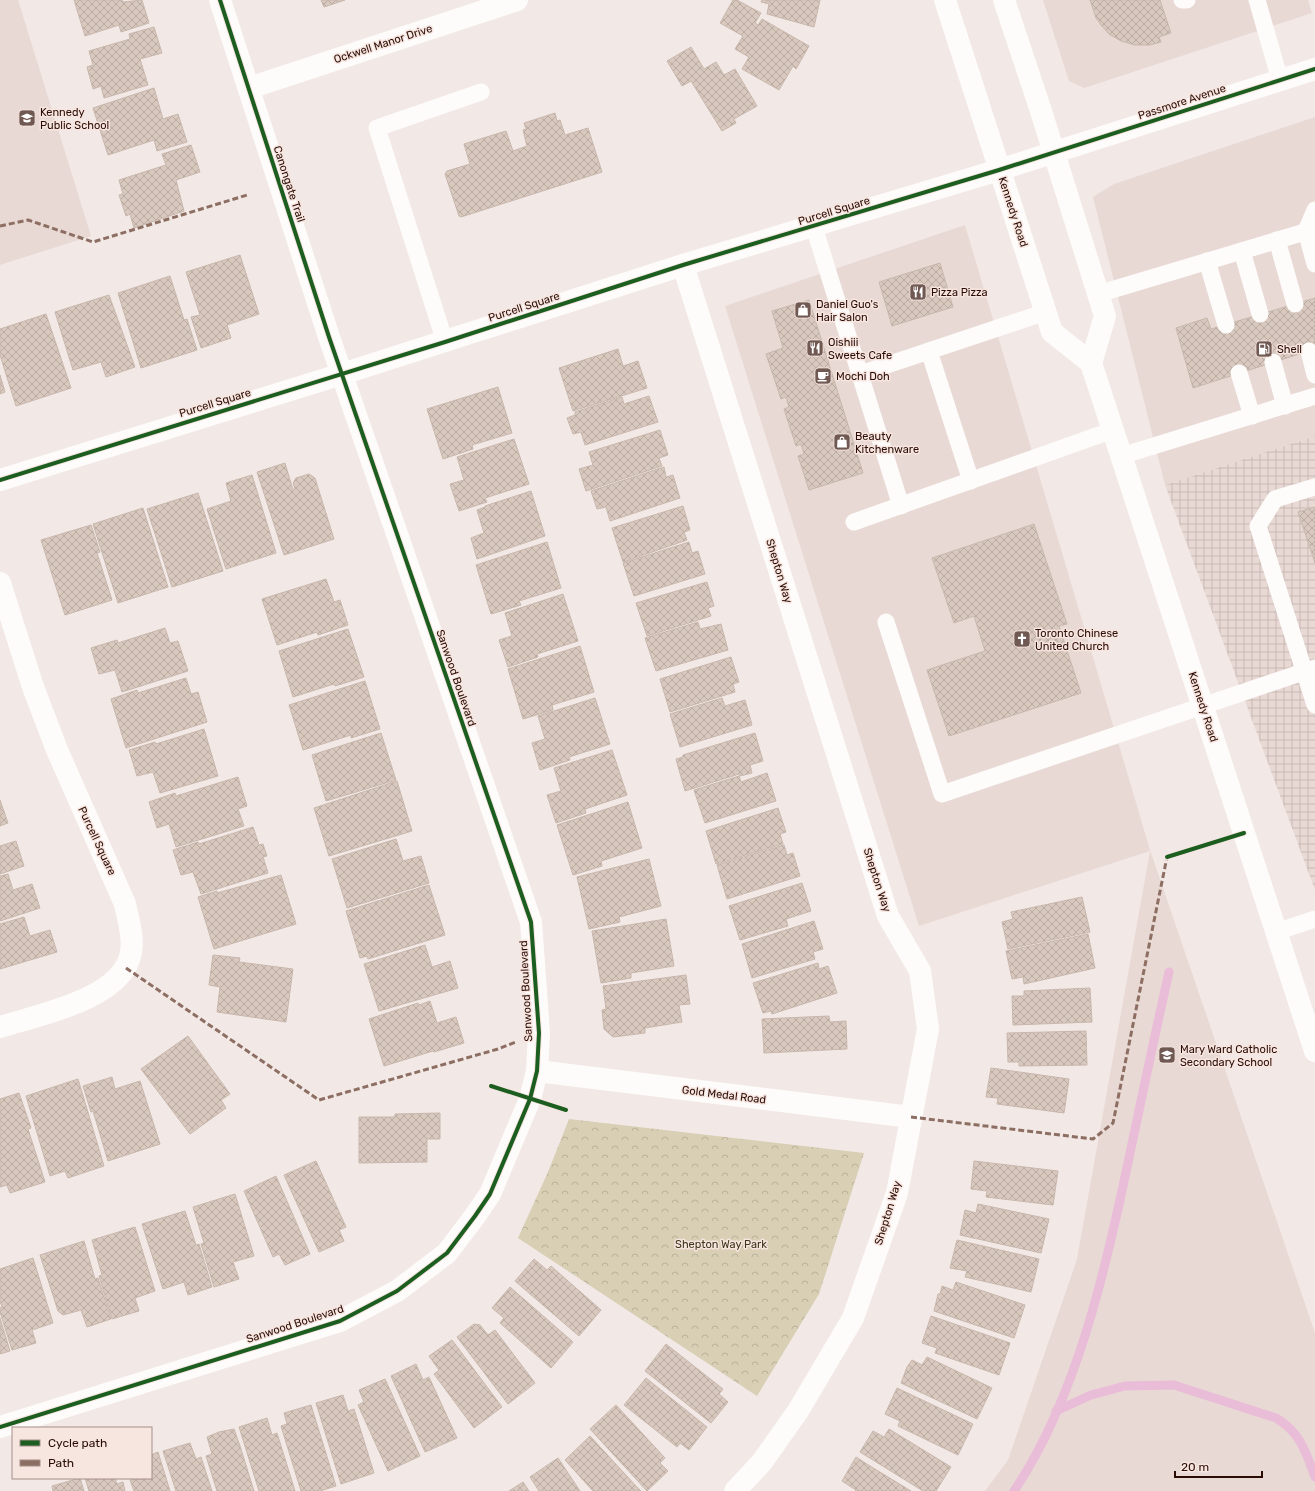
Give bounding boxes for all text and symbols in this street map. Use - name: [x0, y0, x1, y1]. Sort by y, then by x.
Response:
- street label: Ockwell Manor Drive: [332, 22, 434, 66]
- street label: Passmore Avenue: [1136, 82, 1228, 122]
- place label: Kennedy Public School: [40, 106, 109, 132]
- school or university icon: Kennedy Public School: [17, 108, 37, 128]
- street label: Canongate Trail: [271, 144, 307, 224]
- street label: Kennedy Road: [996, 175, 1030, 249]
- street label: Purcell Square: [797, 194, 871, 228]
- restaurant icon: Pizza Pizza: [908, 282, 928, 302]
- place label: Pizza Pizza: [931, 286, 988, 299]
- street label: Purcell Square: [487, 289, 561, 325]
- place label: Daniel Guo's Hair Salon: [816, 298, 879, 324]
- shop icon: Daniel Guo's Hair Salon: [793, 300, 813, 320]
- place label: Oishiii Sweets Cafe: [828, 336, 892, 362]
- restaurant icon: Oishiii Sweets Cafe: [805, 338, 825, 358]
- fuel station icon: Shell: [1254, 339, 1274, 359]
- place label: Shell: [1277, 343, 1302, 356]
- cafe icon: Mochi Doh: [813, 366, 833, 386]
- place label: Mochi Doh: [836, 370, 890, 383]
- street label: Purcell Square: [178, 386, 252, 420]
- place label: Beauty Kitchenware: [855, 430, 919, 456]
- shop icon: Beauty Kitchenware: [832, 432, 852, 452]
- street label: Shepton Way: [763, 537, 795, 605]
- place label: Toronto Chinese United Church: [1035, 627, 1118, 653]
- street label: Sanwood Boulevard: [433, 628, 479, 728]
- church icon: Toronto Chinese United Church: [1012, 629, 1032, 649]
- street label: Kennedy Road: [1186, 670, 1220, 744]
- street label: Purcell Square: [75, 805, 119, 877]
- street label: Shepton Way: [861, 846, 893, 914]
- street label: Sanwood Boulevard: [517, 940, 535, 1042]
- place label: Mary Ward Catholic Secondary School: [1180, 1043, 1277, 1069]
- school or university icon: Mary Ward Catholic Secondary School: [1157, 1045, 1177, 1065]
- street label: Gold Medal Road: [681, 1083, 767, 1107]
- street label: Shepton Way: [872, 1179, 904, 1247]
- park label: Shepton Way Park: [675, 1238, 767, 1251]
- street label: Sanwood Boulevard: [245, 1302, 345, 1346]
- legend: [12, 1427, 152, 1479]
- text: Cycle path: [48, 1436, 107, 1450]
- scale bar: [1175, 1453, 1262, 1479]
- text: Path: [48, 1456, 74, 1470]
- text: 20 m: [1181, 1460, 1209, 1474]

